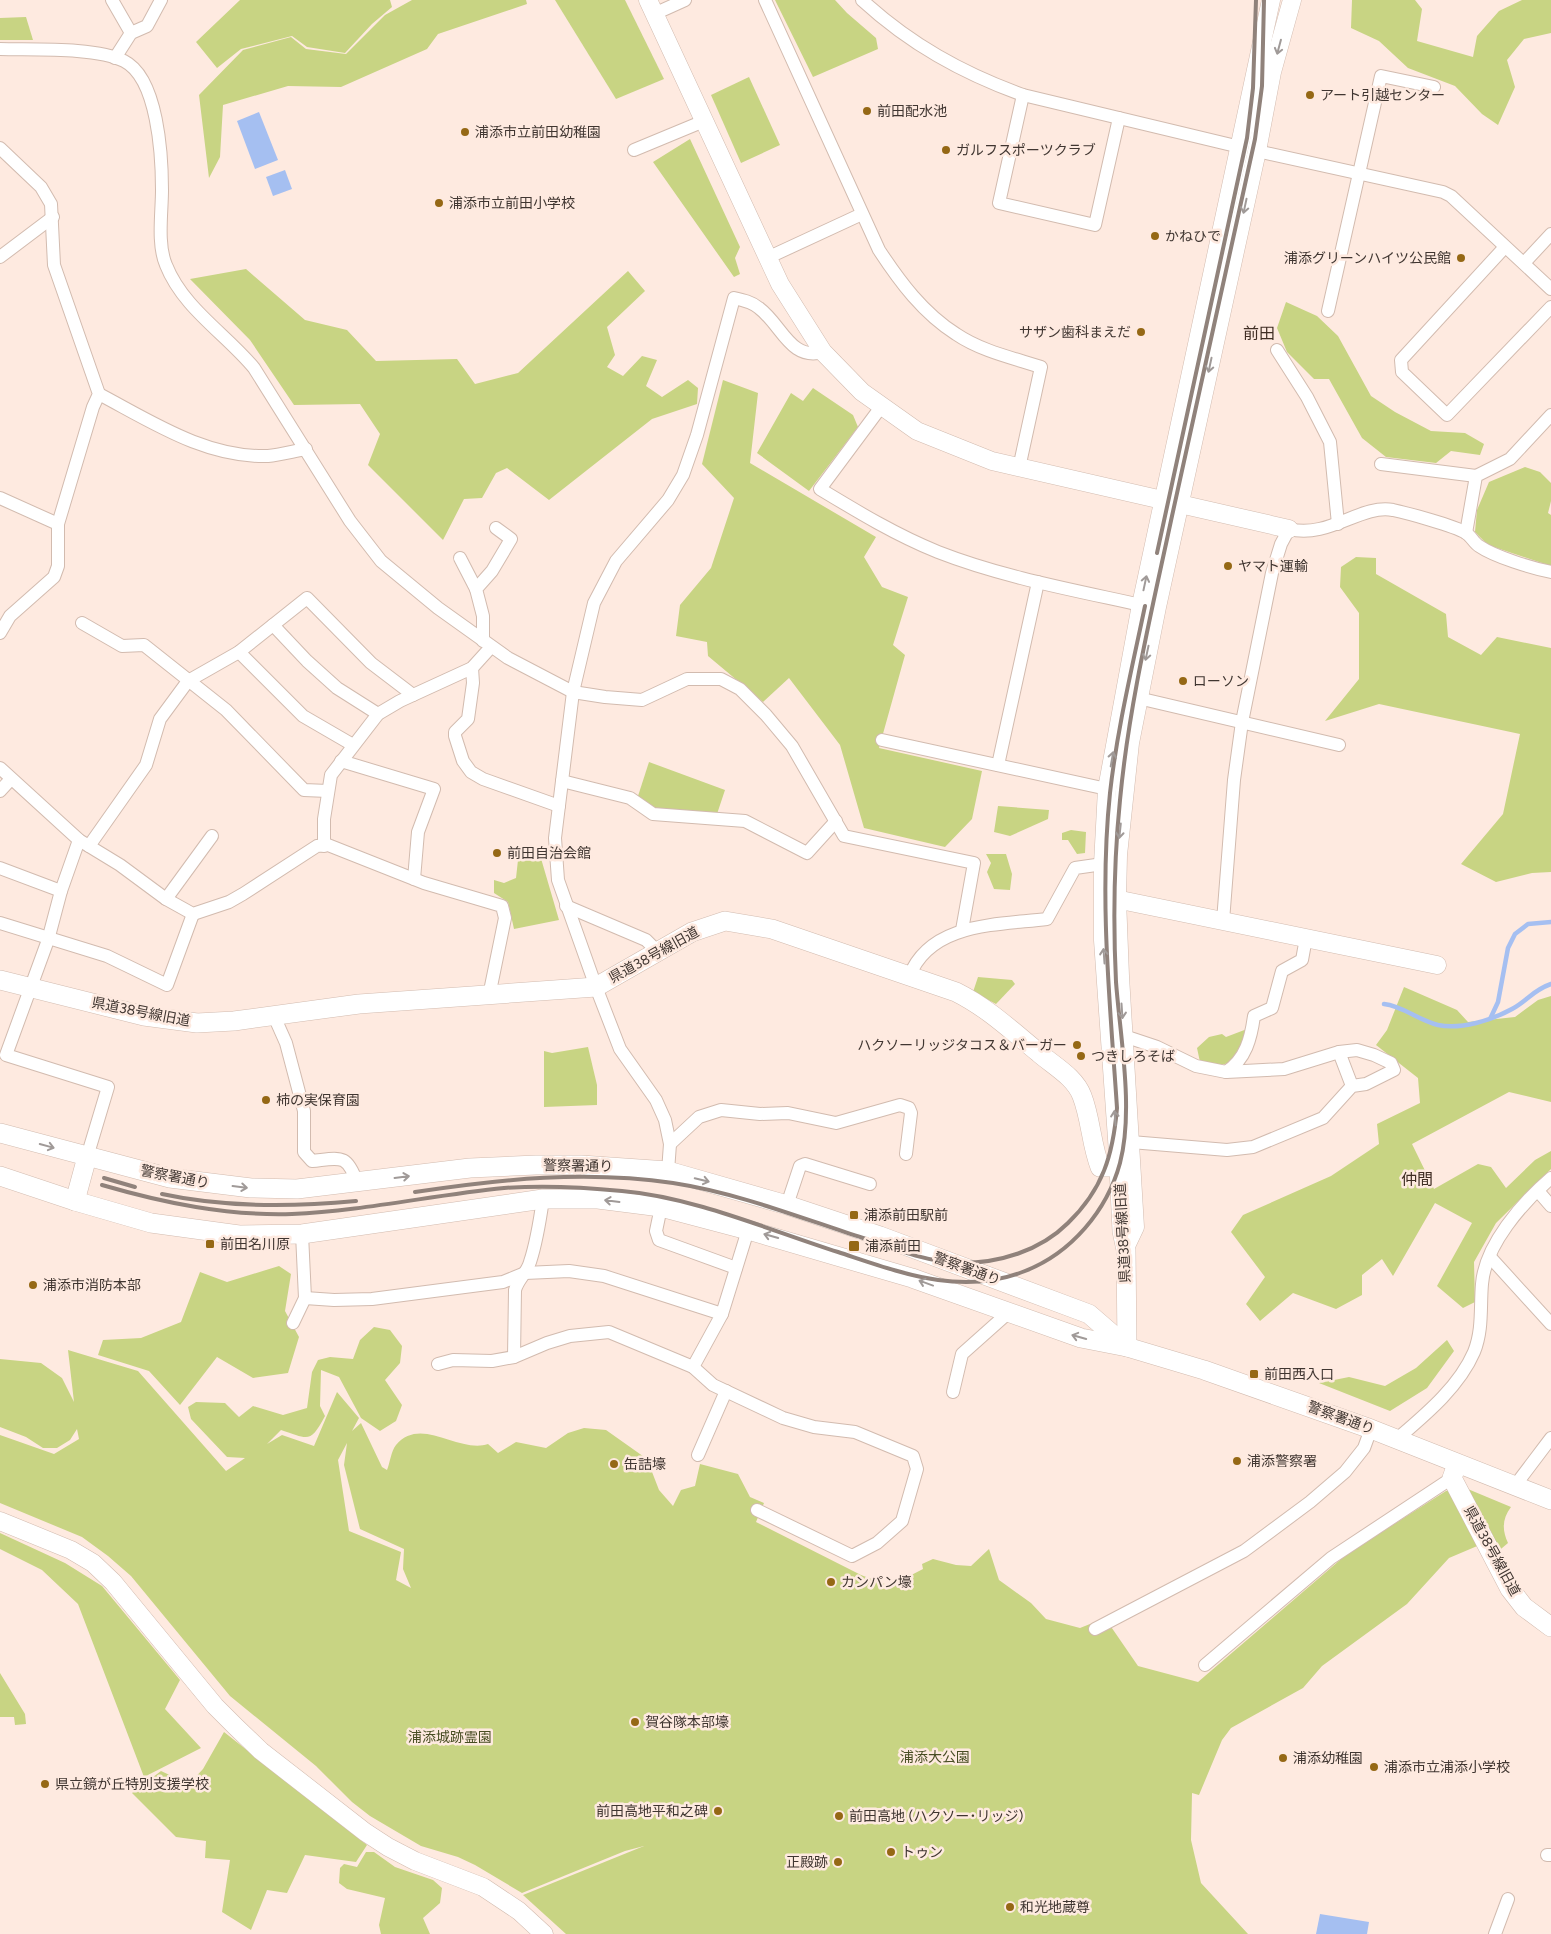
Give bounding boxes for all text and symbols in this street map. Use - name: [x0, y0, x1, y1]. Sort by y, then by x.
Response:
- one-way arrow: [1274, 39, 1283, 55]
- place label: アート引越センター: [1320, 87, 1445, 104]
- marker: アート引越センター: [1304, 89, 1316, 101]
- place label: 前田配水池: [877, 103, 947, 120]
- marker: 前田配水池: [861, 105, 873, 117]
- place label: 浦添市立前田幼稚園: [475, 124, 601, 141]
- marker: 浦添市立前田幼稚園: [459, 126, 471, 138]
- place label: ガルフスポーツクラブ: [956, 142, 1096, 159]
- marker: ガルフスポーツクラブ: [940, 144, 952, 156]
- place label: 浦添市立前田小学校: [449, 195, 575, 212]
- marker: 浦添市立前田小学校: [433, 197, 445, 209]
- one-way arrow: [1240, 198, 1249, 214]
- place label: かねひで: [1165, 228, 1221, 245]
- marker: かねひで: [1149, 230, 1161, 242]
- place label: 浦添グリーンハイツ公民館: [1284, 250, 1451, 267]
- marker: 浦添グリーンハイツ公民館: [1455, 252, 1467, 264]
- place label: サザン歯科まえだ: [1019, 324, 1131, 341]
- district label: 前田: [1243, 324, 1275, 343]
- marker: サザン歯科まえだ: [1135, 326, 1147, 338]
- one-way arrow: [1205, 356, 1214, 372]
- place label: ヤマト運輸: [1238, 558, 1308, 575]
- marker: ヤマト運輸: [1222, 560, 1234, 572]
- one-way arrow: [1141, 575, 1151, 591]
- one-way arrow: [1142, 645, 1151, 661]
- place label: ローソン: [1193, 673, 1249, 690]
- marker: ローソン: [1177, 675, 1189, 687]
- one-way arrow: [1107, 752, 1117, 768]
- one-way arrow: [1115, 823, 1125, 839]
- place label: 前田自治会館: [507, 845, 591, 862]
- marker: 前田自治会館: [491, 847, 503, 859]
- street label: 県道38号線旧道: [606, 923, 702, 987]
- one-way arrow: [1099, 949, 1108, 965]
- street label: 県道38号線旧道: [90, 994, 192, 1030]
- one-way arrow: [1117, 1003, 1127, 1019]
- place label: ハクソーリッジタコス＆バーガー: [857, 1037, 1067, 1054]
- marker: ハクソーリッジタコス＆バーガー: [1071, 1039, 1083, 1051]
- place label: つきしろそば: [1091, 1048, 1175, 1065]
- marker: つきしろそば: [1075, 1050, 1087, 1062]
- place label: 柿の実保育園: [276, 1092, 360, 1109]
- marker: 柿の実保育園: [260, 1094, 272, 1106]
- one-way arrow: [1111, 1111, 1120, 1127]
- one-way arrow: [38, 1142, 54, 1151]
- street label: 警察署通り: [543, 1157, 613, 1175]
- street label: 警察署通り: [139, 1162, 211, 1192]
- district label: 仲間: [1401, 1170, 1433, 1189]
- one-way arrow: [393, 1172, 409, 1182]
- one-way arrow: [693, 1176, 709, 1185]
- one-way arrow: [231, 1182, 247, 1192]
- street label: 県道38号線旧道: [1112, 1183, 1134, 1283]
- one-way arrow: [605, 1196, 621, 1206]
- place label: 浦添前田駅前: [864, 1207, 948, 1224]
- marker: 浦添前田駅前: [848, 1209, 860, 1221]
- one-way arrow: [763, 1231, 779, 1241]
- place label: 前田名川原: [220, 1236, 290, 1253]
- marker: 前田名川原: [204, 1238, 216, 1250]
- place label: 浦添前田: [865, 1238, 921, 1255]
- marker: 浦添前田: [847, 1239, 861, 1253]
- street label: 警察署通り: [931, 1249, 1003, 1289]
- place label: 浦添市消防本部: [43, 1277, 141, 1294]
- one-way arrow: [919, 1278, 934, 1287]
- marker: 浦添市消防本部: [27, 1279, 39, 1291]
- one-way arrow: [1072, 1331, 1088, 1341]
- place label: 前田西入口: [1264, 1366, 1334, 1383]
- marker: 前田西入口: [1248, 1368, 1260, 1380]
- street label: 警察署通り: [1305, 1398, 1377, 1438]
- place label: 浦添警察署: [1247, 1453, 1317, 1470]
- marker: 浦添警察署: [1231, 1455, 1243, 1467]
- place label: 缶詰壕: [624, 1456, 666, 1473]
- marker: 缶詰壕: [608, 1458, 620, 1470]
- street label: 県道38号線旧道: [1460, 1503, 1524, 1599]
- place label: カンパン壕: [841, 1574, 912, 1591]
- marker: カンパン壕: [825, 1576, 837, 1588]
- place label: 賀谷隊本部壕: [645, 1714, 729, 1731]
- marker: 賀谷隊本部壕: [629, 1716, 641, 1728]
- park label: 浦添城跡霊園: [408, 1729, 492, 1746]
- park label: 浦添大公園: [900, 1749, 970, 1766]
- place label: 浦添幼稚園: [1293, 1750, 1363, 1767]
- marker: 浦添幼稚園: [1277, 1752, 1289, 1764]
- place label: 浦添市立浦添小学校: [1384, 1759, 1510, 1776]
- marker: 浦添市立浦添小学校: [1368, 1761, 1380, 1773]
- place label: 県立鏡が丘特別支援学校: [55, 1776, 209, 1793]
- marker: 県立鏡が丘特別支援学校: [39, 1778, 51, 1790]
- place label: 前田高地平和之碑: [596, 1803, 708, 1820]
- marker: 前田高地平和之碑: [712, 1805, 724, 1817]
- place label: 前田高地 (ハクソー･リッジ): [849, 1808, 1023, 1825]
- marker: 前田高地 (ハクソー･リッジ): [833, 1810, 845, 1822]
- place label: トゥン: [901, 1844, 943, 1861]
- marker: トゥン: [885, 1846, 897, 1858]
- place label: 正殿跡: [786, 1854, 828, 1871]
- marker: 正殿跡: [832, 1856, 844, 1868]
- place label: 和光地蔵尊: [1020, 1899, 1090, 1916]
- marker: 和光地蔵尊: [1004, 1901, 1016, 1913]

